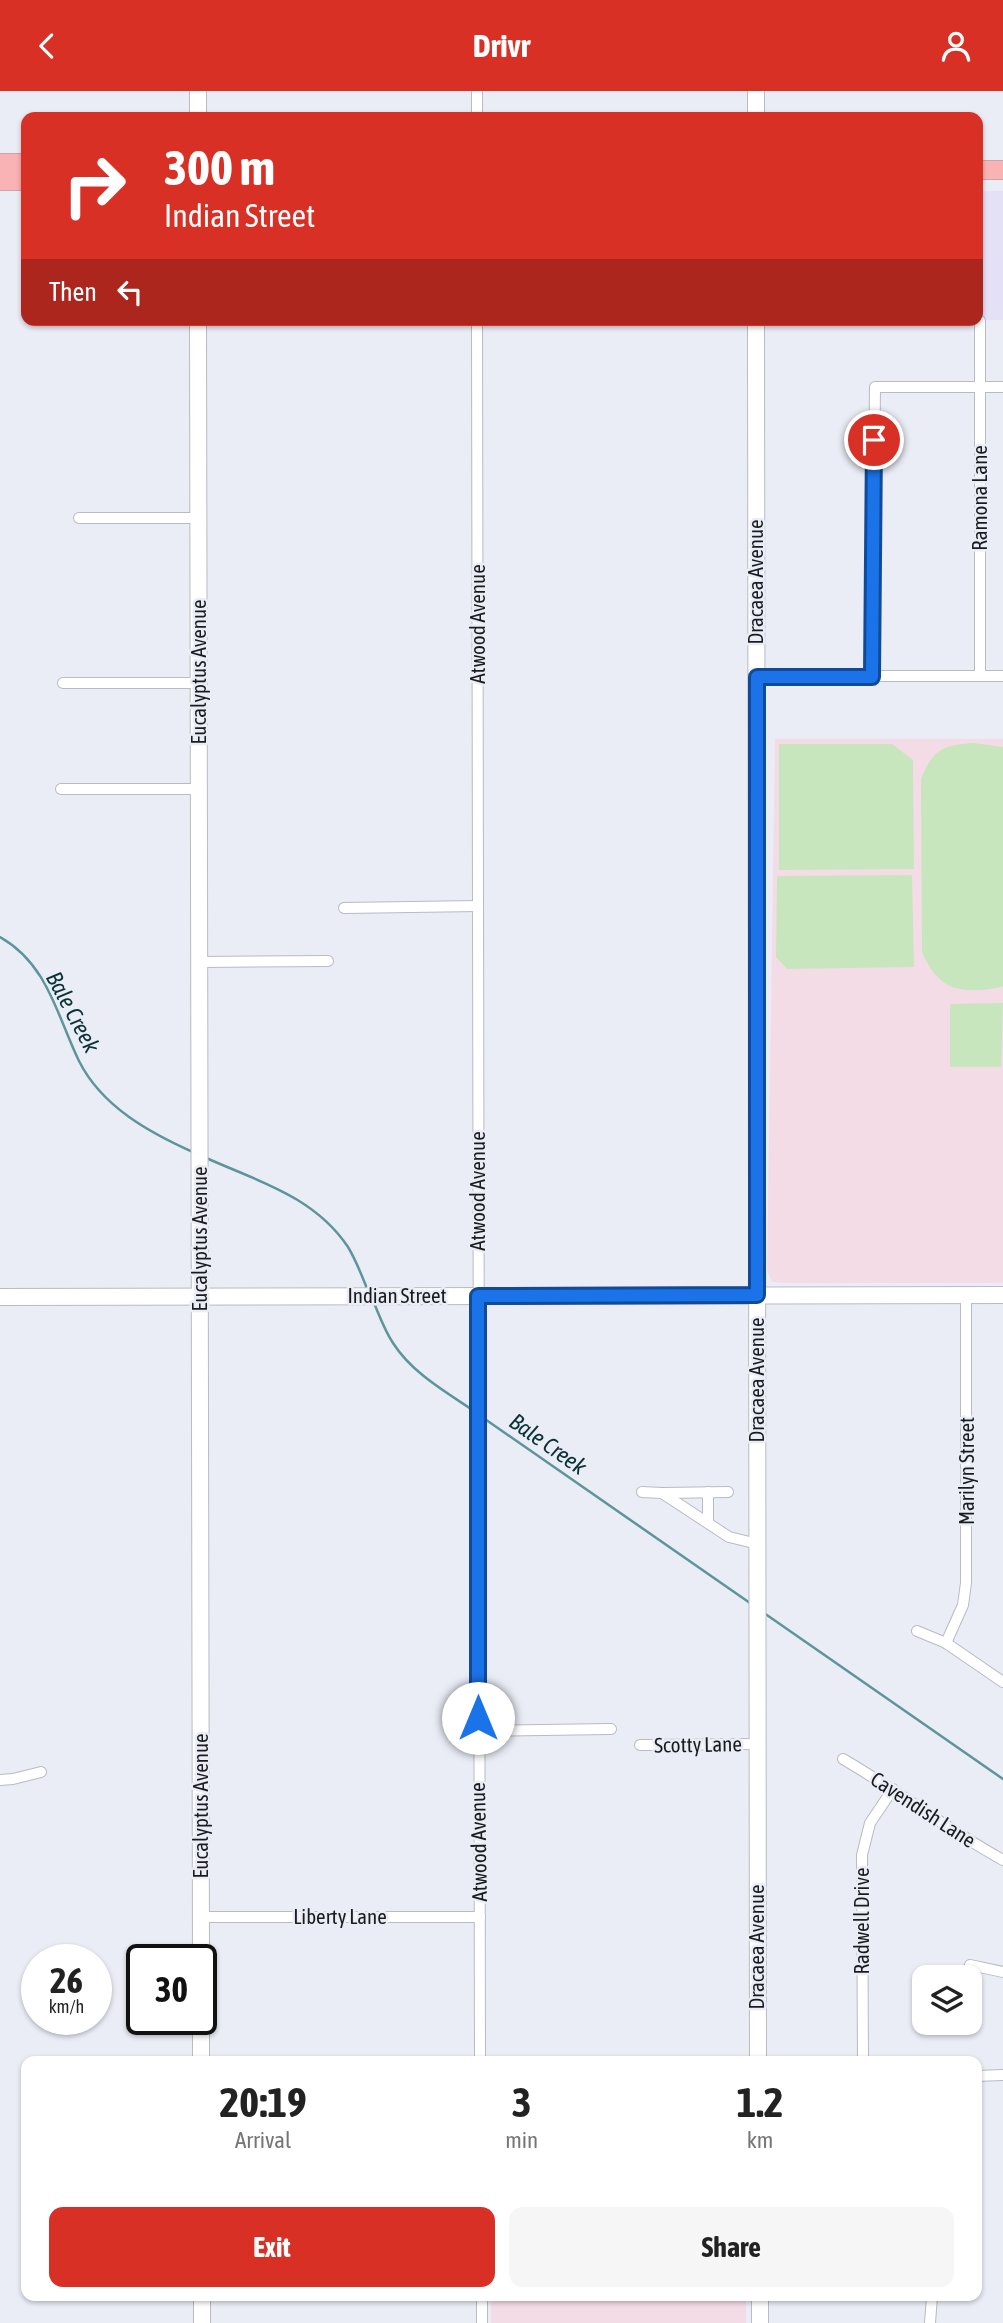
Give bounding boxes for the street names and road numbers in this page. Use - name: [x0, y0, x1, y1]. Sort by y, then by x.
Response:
- street label: Ramona Lane: [967, 445, 991, 551]
- street label: Dracaea Avenue: [743, 519, 767, 645]
- street label: Atwood Avenue: [465, 564, 489, 684]
- street label: Eucalyptus Avenue: [186, 599, 210, 745]
- street label: Atwood Avenue: [465, 1131, 489, 1251]
- street label: Eucalyptus Avenue: [187, 1166, 211, 1312]
- street label: Indian Street: [347, 1283, 447, 1307]
- street label: Dracaea Avenue: [744, 1317, 768, 1443]
- street label: Marilyn Street: [954, 1417, 978, 1525]
- street label: Scotty Lane: [654, 1731, 742, 1757]
- street label: Eucalyptus Avenue: [188, 1733, 212, 1879]
- street label: Cavendish Lane: [867, 1766, 981, 1852]
- street label: Atwood Avenue: [465, 1782, 491, 1902]
- street label: Radwell Drive: [849, 1868, 873, 1974]
- street label: Dracaea Avenue: [744, 1884, 768, 2010]
- street label: Liberty Lane: [293, 1904, 387, 1928]

